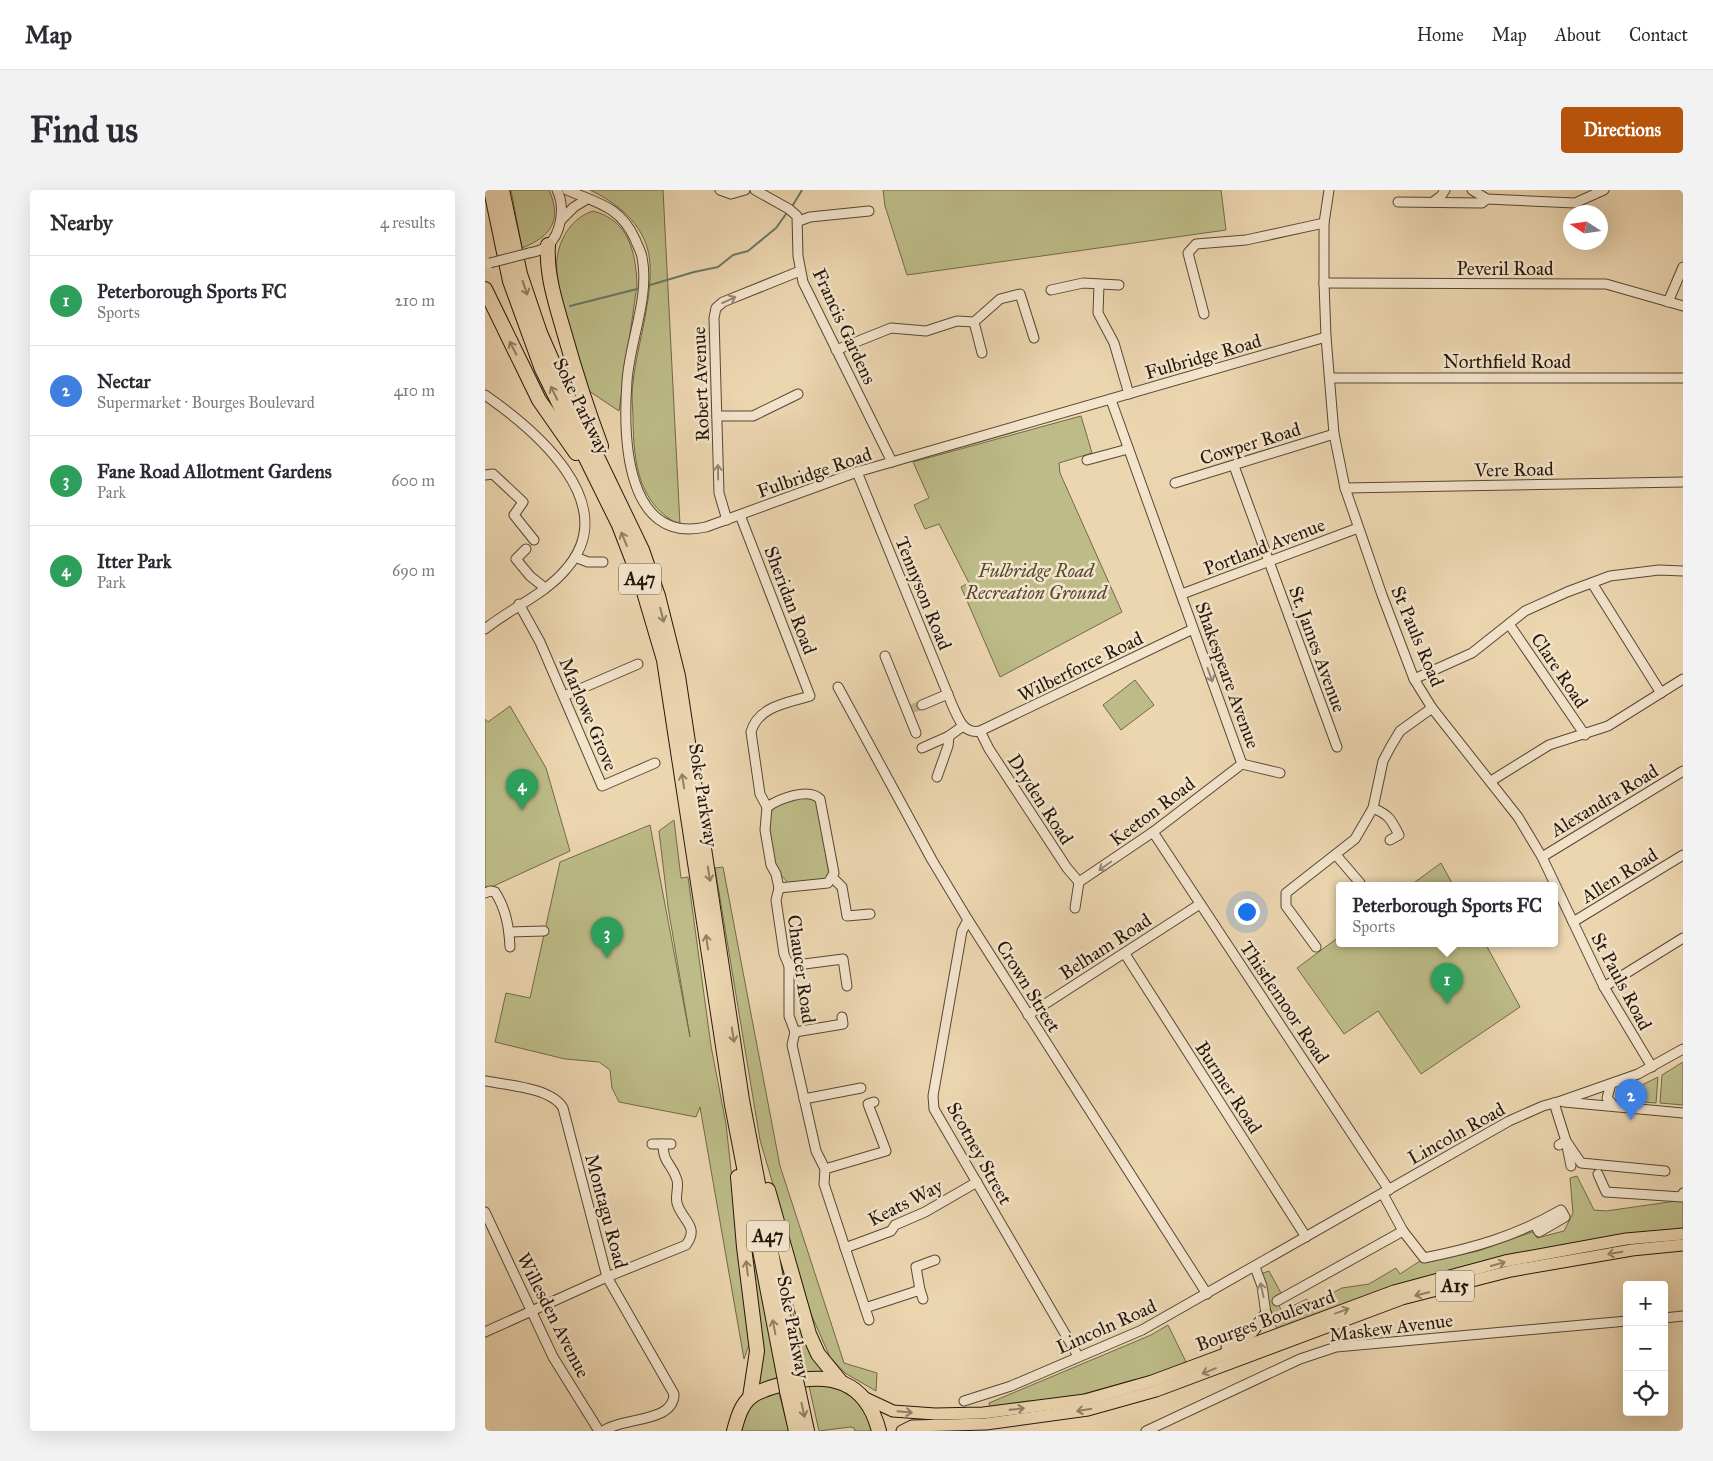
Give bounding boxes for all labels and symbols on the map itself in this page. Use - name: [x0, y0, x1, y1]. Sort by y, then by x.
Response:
- north arrow: [1563, 205, 1608, 250]
- street label: Peveril Road: [1456, 257, 1554, 280]
- street label: Francis Gardens: [808, 265, 881, 388]
- one-way arrow: [521, 280, 530, 296]
- one-way arrow: [721, 295, 736, 304]
- street label: Robert Avenue: [687, 326, 714, 442]
- street label: Fulbridge Road: [1142, 329, 1265, 385]
- one-way arrow: [508, 340, 518, 355]
- street label: Northfield Road: [1443, 350, 1571, 373]
- street label: Soke Parkway: [548, 354, 615, 459]
- one-way arrow: [549, 385, 559, 400]
- street label: Cowper Road: [1197, 417, 1304, 470]
- street label: Fulbridge Road: [754, 442, 875, 504]
- street label: Vere Road: [1473, 457, 1554, 482]
- one-way arrow: [713, 465, 723, 481]
- street label: Portland Avenue: [1200, 513, 1328, 580]
- one-way arrow: [619, 532, 628, 547]
- street label: Tennyson Road: [890, 533, 957, 654]
- street label: Sheridan Road: [759, 543, 822, 658]
- park label: Fulbridge Road Recreation Ground: [964, 559, 1108, 604]
- road number: A47: [619, 564, 661, 594]
- street label: St Pauls Road: [1386, 582, 1449, 690]
- street label: St. James Avenue: [1283, 583, 1351, 716]
- street label: Shakespeare Avenue: [1190, 599, 1265, 752]
- one-way arrow: [658, 607, 668, 623]
- street label: Wilberforce Road: [1014, 626, 1147, 707]
- street label: Clare Road: [1526, 628, 1593, 713]
- street label: Marlowe Grove: [554, 654, 623, 774]
- one-way arrow: [1206, 667, 1215, 682]
- street label: Soke Parkway: [684, 742, 723, 850]
- street label: Dryden Road: [1003, 750, 1079, 849]
- street label: Alexandra Road: [1545, 759, 1663, 842]
- pin: 4: [506, 769, 538, 810]
- street label: Keeton Road: [1105, 772, 1200, 851]
- one-way arrow: [678, 773, 688, 789]
- street label: Allen Road: [1576, 843, 1662, 908]
- one-way arrow: [1098, 861, 1112, 871]
- one-way arrow: [704, 866, 714, 882]
- your location: [1234, 899, 1260, 925]
- street label: Belham Road: [1055, 908, 1156, 985]
- street label: Chaucer Road: [783, 913, 821, 1025]
- pin: 3: [591, 917, 623, 958]
- street label: St Pauls Road: [1586, 929, 1657, 1034]
- one-way arrow: [702, 934, 712, 950]
- street label: Crown Street: [991, 936, 1066, 1037]
- street label: Thistlemoor Road: [1235, 937, 1334, 1068]
- pin: 1: [1431, 963, 1463, 1004]
- one-way arrow: [728, 1026, 738, 1042]
- street label: Burmer Road: [1190, 1037, 1267, 1138]
- pin: 2: [1615, 1079, 1647, 1120]
- street label: Lincoln Road: [1404, 1097, 1509, 1169]
- street label: Scotney Street: [942, 1098, 1017, 1209]
- street label: Montagu Road: [579, 1151, 633, 1272]
- street label: Keats Way: [864, 1173, 947, 1231]
- road number: A47: [747, 1220, 789, 1252]
- street label: Willesden Avenue: [512, 1249, 595, 1382]
- one-way arrow: [1608, 1249, 1624, 1259]
- one-way arrow: [1489, 1258, 1505, 1268]
- one-way arrow: [741, 1261, 751, 1277]
- road number: A15: [1436, 1270, 1474, 1302]
- street label: Soke Parkway: [772, 1274, 815, 1382]
- one-way arrow: [1257, 1282, 1266, 1298]
- street label: Bourges Boulevard: [1192, 1284, 1339, 1357]
- one-way arrow: [1415, 1290, 1431, 1299]
- street label: Lincoln Road: [1053, 1294, 1160, 1359]
- one-way arrow: [1334, 1305, 1349, 1315]
- street label: Maskew Avenue: [1328, 1308, 1454, 1347]
- one-way arrow: [769, 1319, 779, 1335]
- one-way arrow: [1202, 1367, 1217, 1376]
- one-way arrow: [799, 1402, 808, 1418]
- one-way arrow: [1009, 1405, 1025, 1414]
- one-way arrow: [1076, 1406, 1092, 1416]
- one-way arrow: [897, 1407, 913, 1416]

